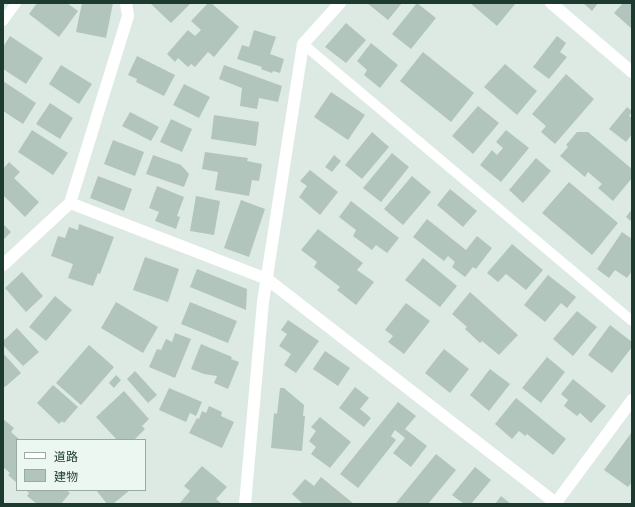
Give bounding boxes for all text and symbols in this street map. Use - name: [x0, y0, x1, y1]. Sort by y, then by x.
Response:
- legend: [16, 439, 146, 491]
- text: 道路: [54, 449, 78, 464]
- text: 建物: [54, 469, 78, 484]

